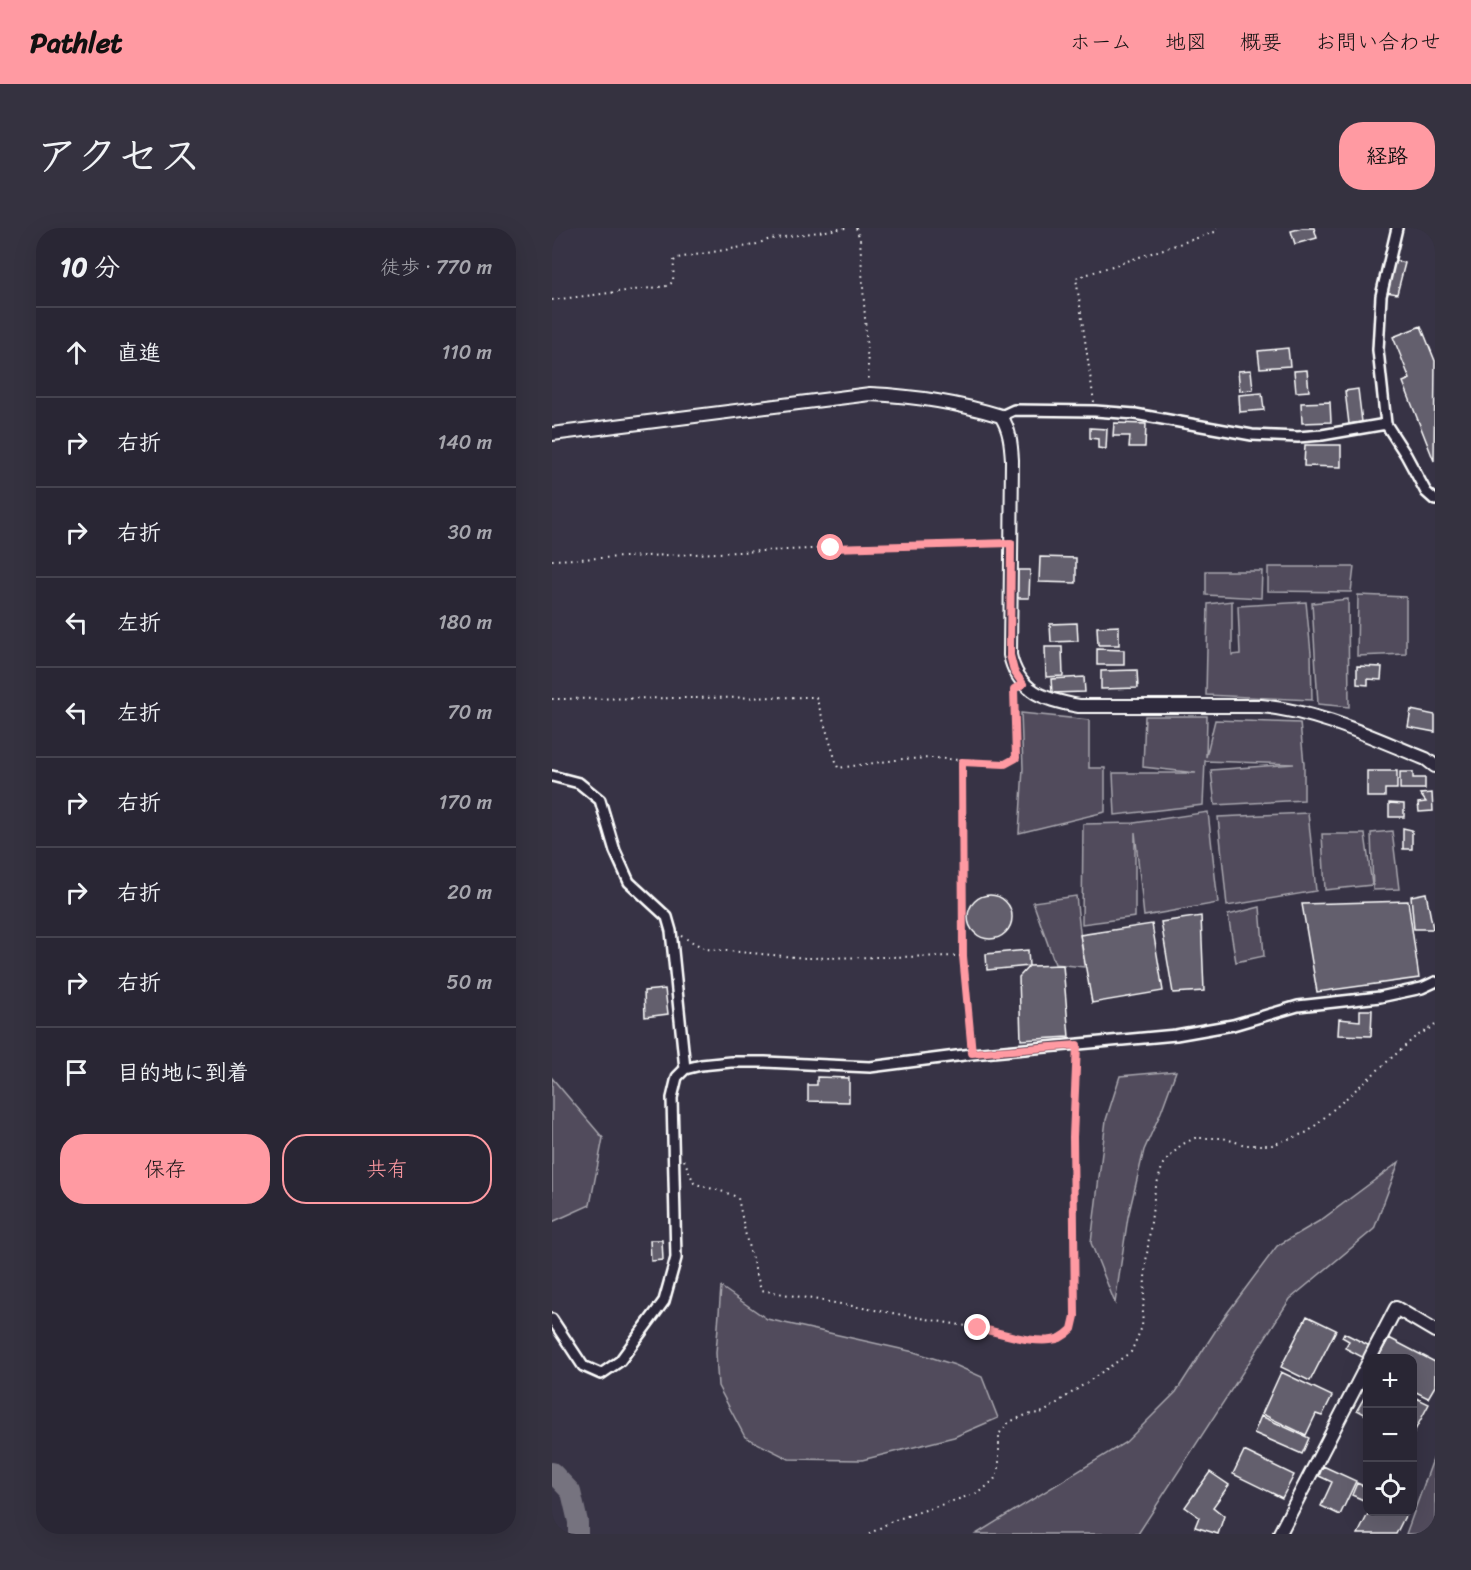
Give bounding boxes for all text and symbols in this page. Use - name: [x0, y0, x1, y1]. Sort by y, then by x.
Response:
- text: Pathlet: [30, 18, 123, 67]
- text: ホーム: [1070, 23, 1132, 61]
- text: 地図: [1165, 23, 1207, 61]
- text: 概要: [1240, 23, 1282, 61]
- text: お問い合わせ: [1315, 23, 1441, 61]
- text: アクセス: [36, 119, 201, 193]
- button: 経路: [1339, 122, 1435, 190]
- text: 10 分: [60, 244, 120, 290]
- text: 徒歩 · 770 m: [380, 250, 492, 285]
- text: 直進: [117, 333, 161, 372]
- text: 110 m: [442, 335, 492, 370]
- icon: ahead: [60, 336, 93, 369]
- text: 右折: [117, 423, 161, 462]
- text: 140 m: [438, 425, 492, 460]
- icon: right: [60, 426, 93, 459]
- text: 右折: [117, 513, 161, 552]
- text: 30 m: [448, 515, 492, 550]
- icon: right: [60, 516, 93, 549]
- route start: [817, 534, 843, 560]
- text: 左折: [117, 603, 161, 642]
- text: 180 m: [438, 605, 492, 640]
- icon: left: [60, 606, 93, 639]
- text: 左折: [117, 693, 161, 732]
- text: 70 m: [447, 695, 492, 730]
- icon: left: [60, 696, 93, 729]
- text: 右折: [117, 783, 161, 822]
- text: 170 m: [439, 785, 492, 820]
- icon: right: [60, 786, 93, 819]
- text: 右折: [117, 873, 161, 912]
- text: 20 m: [447, 875, 492, 910]
- icon: right: [60, 876, 93, 909]
- text: 右折: [117, 963, 161, 1002]
- text: 50 m: [447, 965, 492, 1000]
- icon: right: [60, 966, 93, 999]
- text: 目的地に到着: [117, 1053, 249, 1092]
- icon: arrive: [60, 1056, 93, 1089]
- button: 保存: [60, 1134, 270, 1204]
- button: 共有: [282, 1134, 492, 1204]
- route end: [964, 1314, 990, 1340]
- map controls: [1363, 1354, 1417, 1516]
- button: +: [1363, 1354, 1417, 1408]
- button: −: [1363, 1408, 1417, 1462]
- button: locate: [1363, 1462, 1417, 1516]

